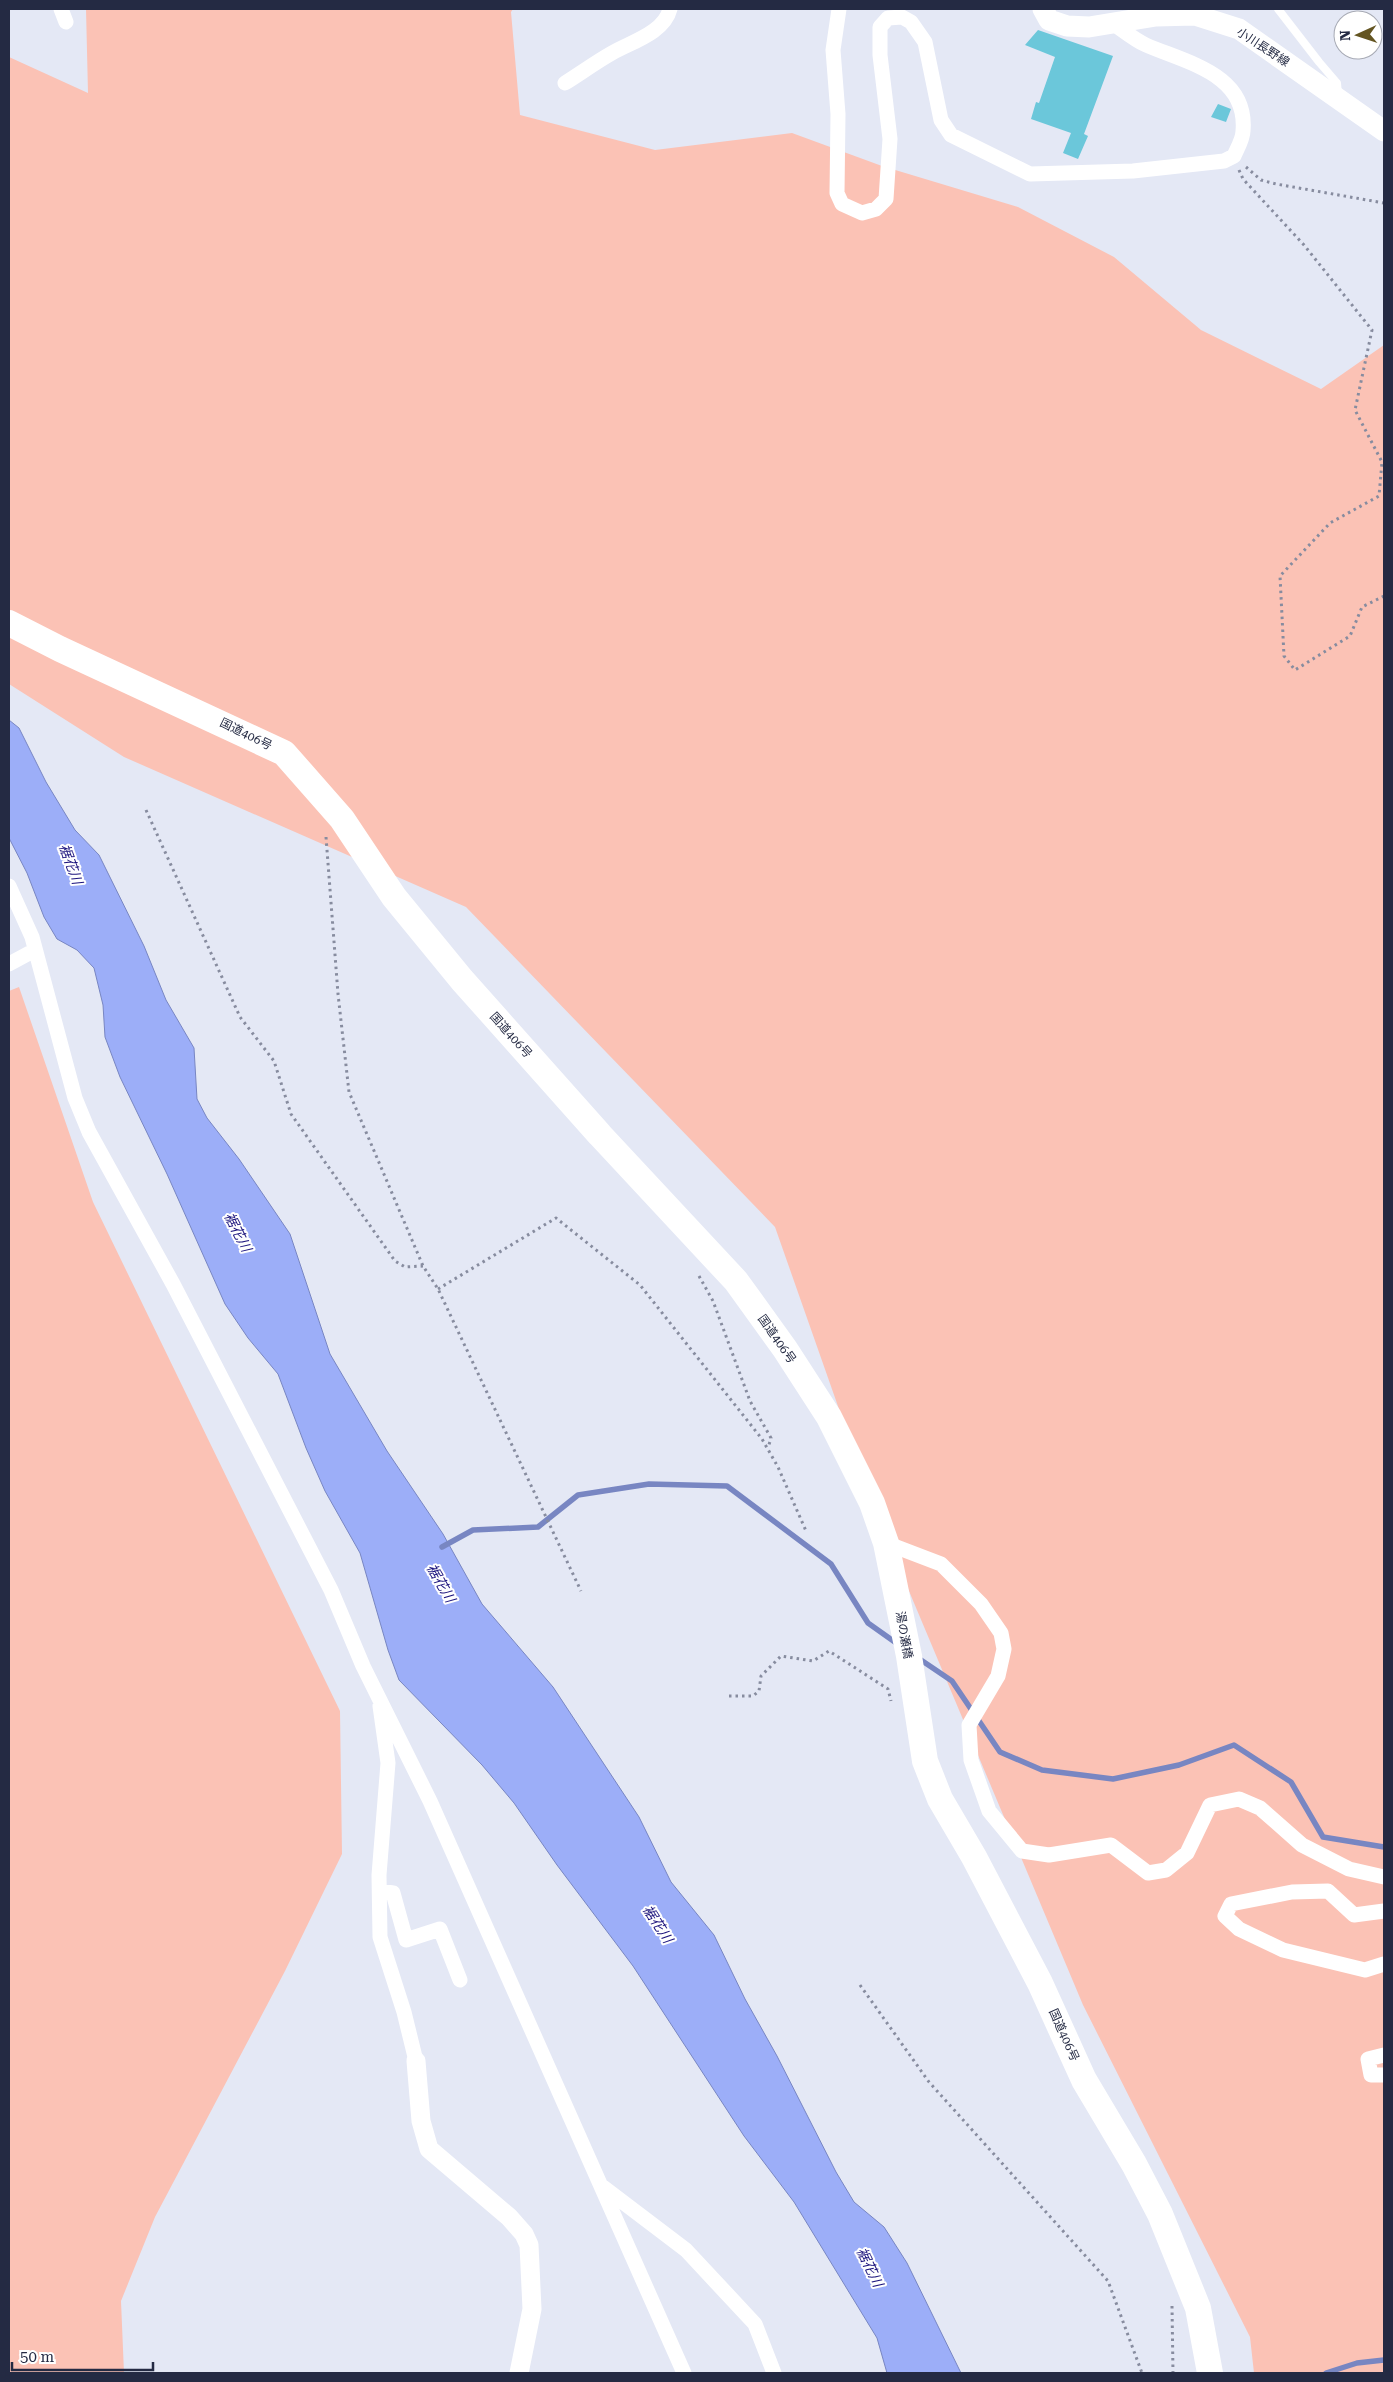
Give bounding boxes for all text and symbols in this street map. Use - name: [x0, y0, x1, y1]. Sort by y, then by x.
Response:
- north arrow: [1333, 10, 1383, 60]
- street label: 小川長野線: [1234, 25, 1292, 69]
- text: N: [1337, 30, 1353, 41]
- street label: 国道406号: [218, 715, 274, 753]
- water label: 裾花川: [56, 842, 86, 888]
- street label: 国道406号: [487, 1009, 535, 1061]
- water label: 裾花川: [221, 1210, 256, 1256]
- street label: 国道406号: [755, 1312, 799, 1366]
- water label: 裾花川: [424, 1561, 459, 1607]
- street label: 湯の瀬橋: [893, 1610, 915, 1660]
- water label: 裾花川: [640, 1902, 677, 1948]
- street label: 国道406号: [1046, 2006, 1082, 2064]
- water label: 裾花川: [854, 2245, 887, 2291]
- scale bar: [12, 2340, 154, 2372]
- text: 50 m: [20, 2348, 55, 2366]

